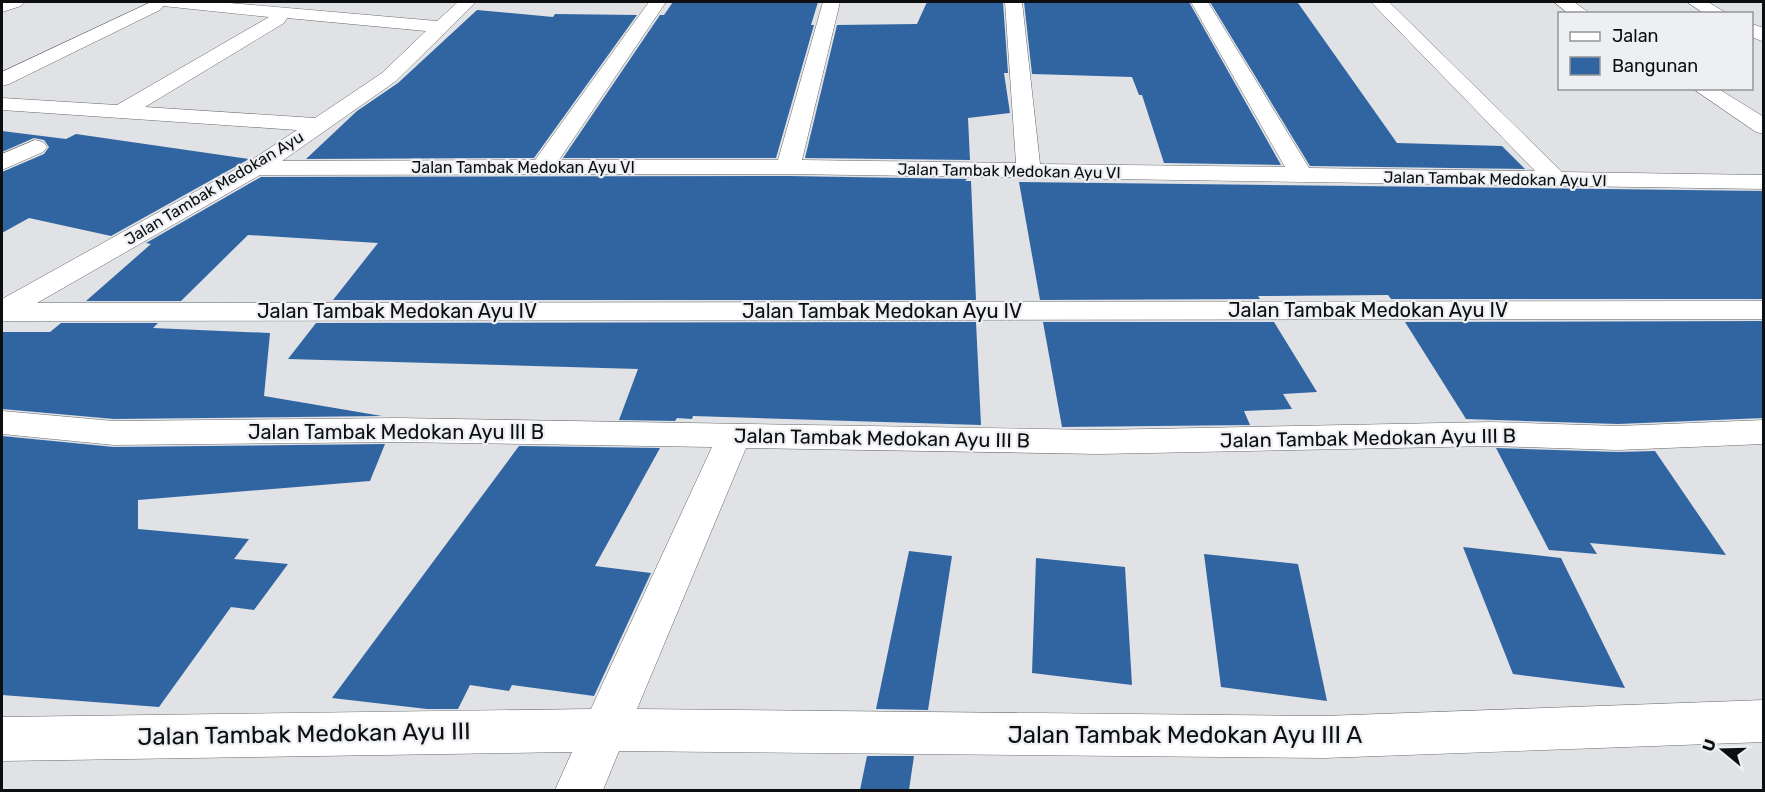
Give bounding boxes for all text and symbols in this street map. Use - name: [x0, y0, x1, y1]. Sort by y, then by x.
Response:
- legend: [1558, 12, 1753, 90]
- text: Jalan: [1612, 25, 1659, 47]
- text: Bangunan: [1612, 55, 1698, 77]
- street label: Jalan Tambak Medokan Ayu: [121, 127, 307, 249]
- street label: Jalan Tambak Medokan Ayu VI: [411, 158, 635, 177]
- street label: Jalan Tambak Medokan Ayu VI: [897, 160, 1121, 182]
- street label: Jalan Tambak Medokan Ayu VI: [1383, 168, 1607, 190]
- street label: Jalan Tambak Medokan Ayu IV: [1228, 298, 1508, 322]
- street label: Jalan Tambak Medokan Ayu IV: [257, 299, 537, 323]
- street label: Jalan Tambak Medokan Ayu IV: [742, 299, 1022, 323]
- street label: Jalan Tambak Medokan Ayu III B: [248, 420, 544, 444]
- street label: Jalan Tambak Medokan Ayu III B: [734, 423, 1030, 453]
- street label: Jalan Tambak Medokan Ayu III B: [1220, 423, 1516, 453]
- street label: Jalan Tambak Medokan Ayu III: [137, 717, 471, 751]
- north arrow: [1693, 720, 1753, 780]
- street label: Jalan Tambak Medokan Ayu III A: [1008, 721, 1362, 749]
- text: U: [1698, 737, 1720, 754]

